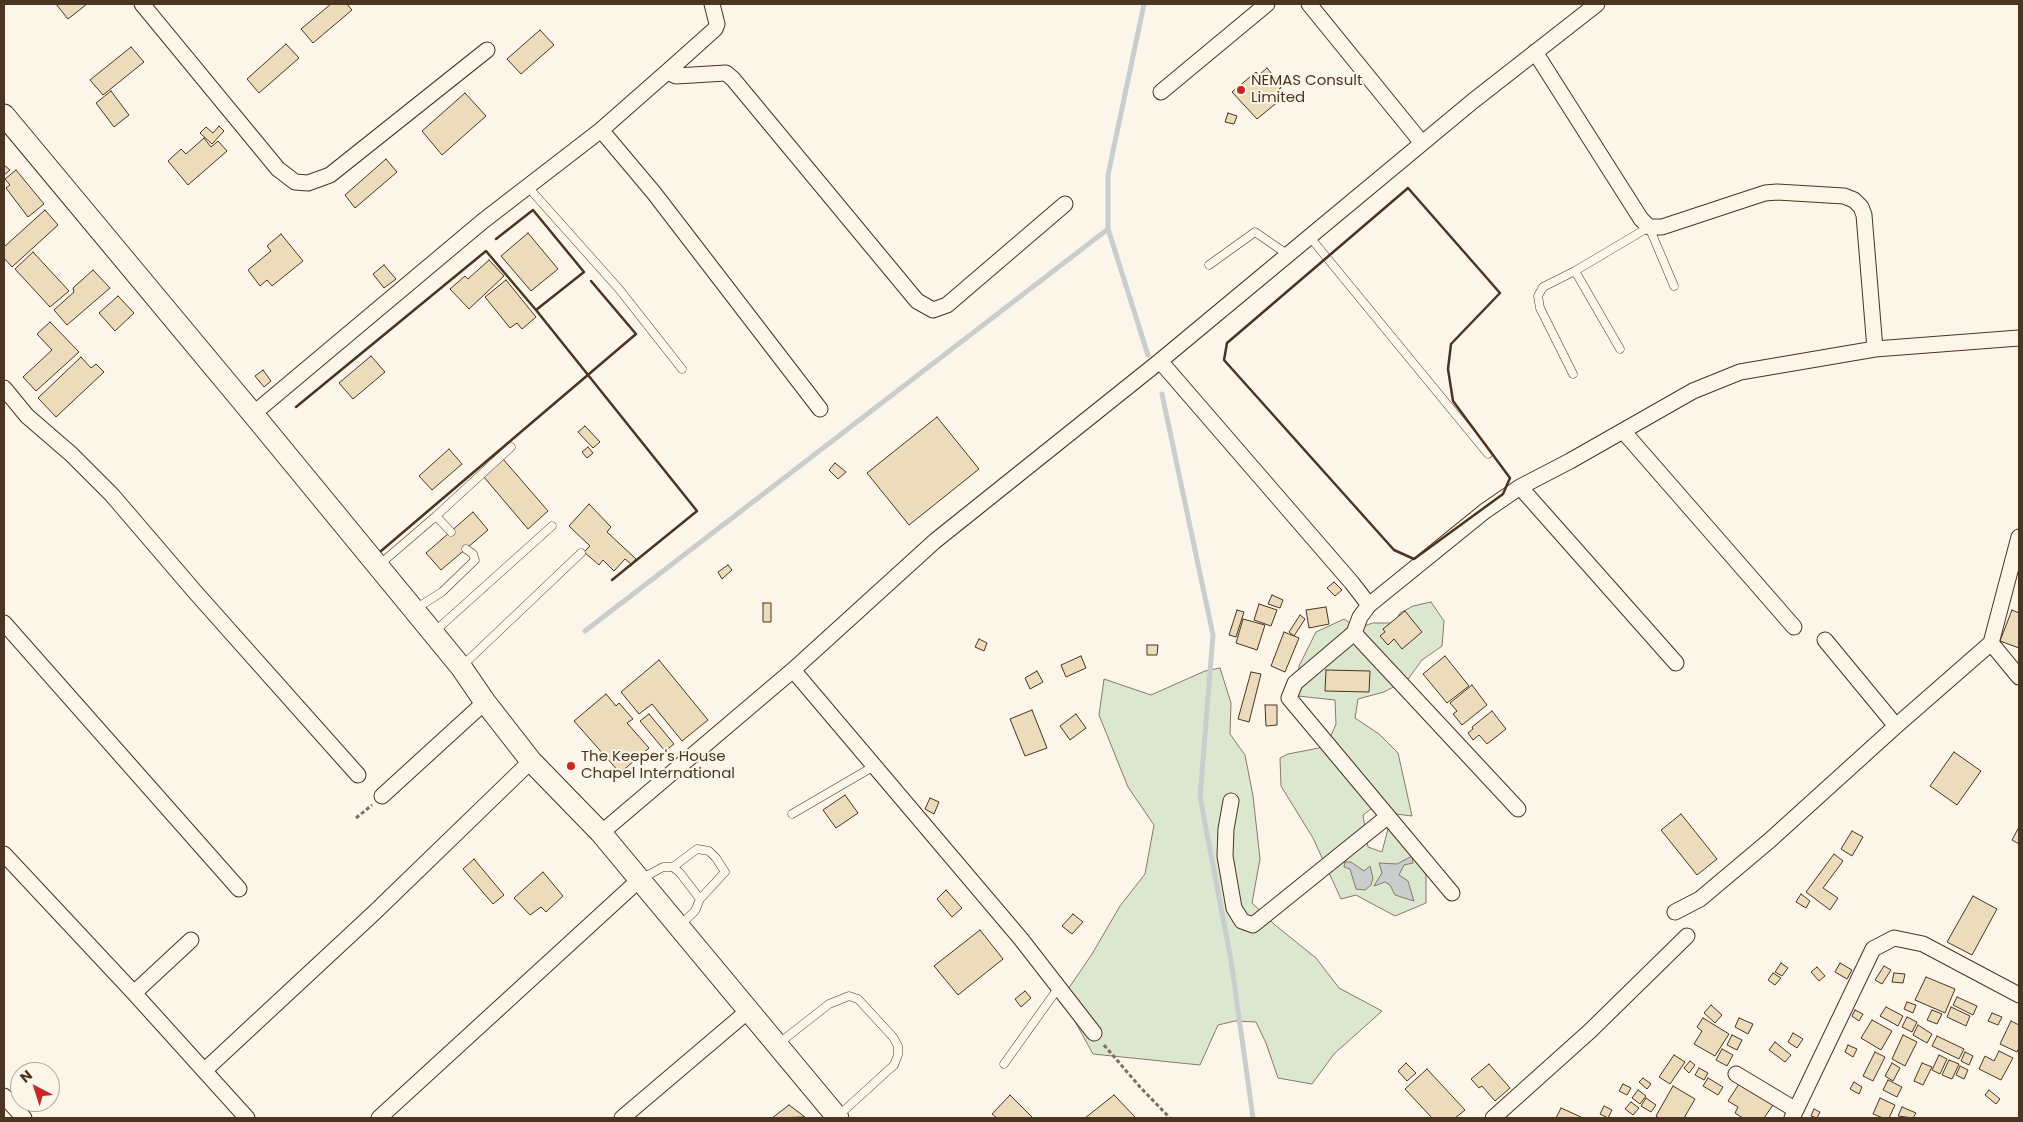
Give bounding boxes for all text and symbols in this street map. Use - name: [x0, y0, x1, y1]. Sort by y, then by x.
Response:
- place label: NEMAS Consult Limited: [1251, 72, 1362, 107]
- marker: NEMAS Consult Limited: [1235, 84, 1247, 96]
- place label: The Keeper's House Chapel International: [581, 748, 735, 783]
- marker: The Keeper's House Chapel International: [565, 760, 577, 772]
- north arrow: [10, 1062, 60, 1112]
- text: N: [16, 1065, 36, 1087]

